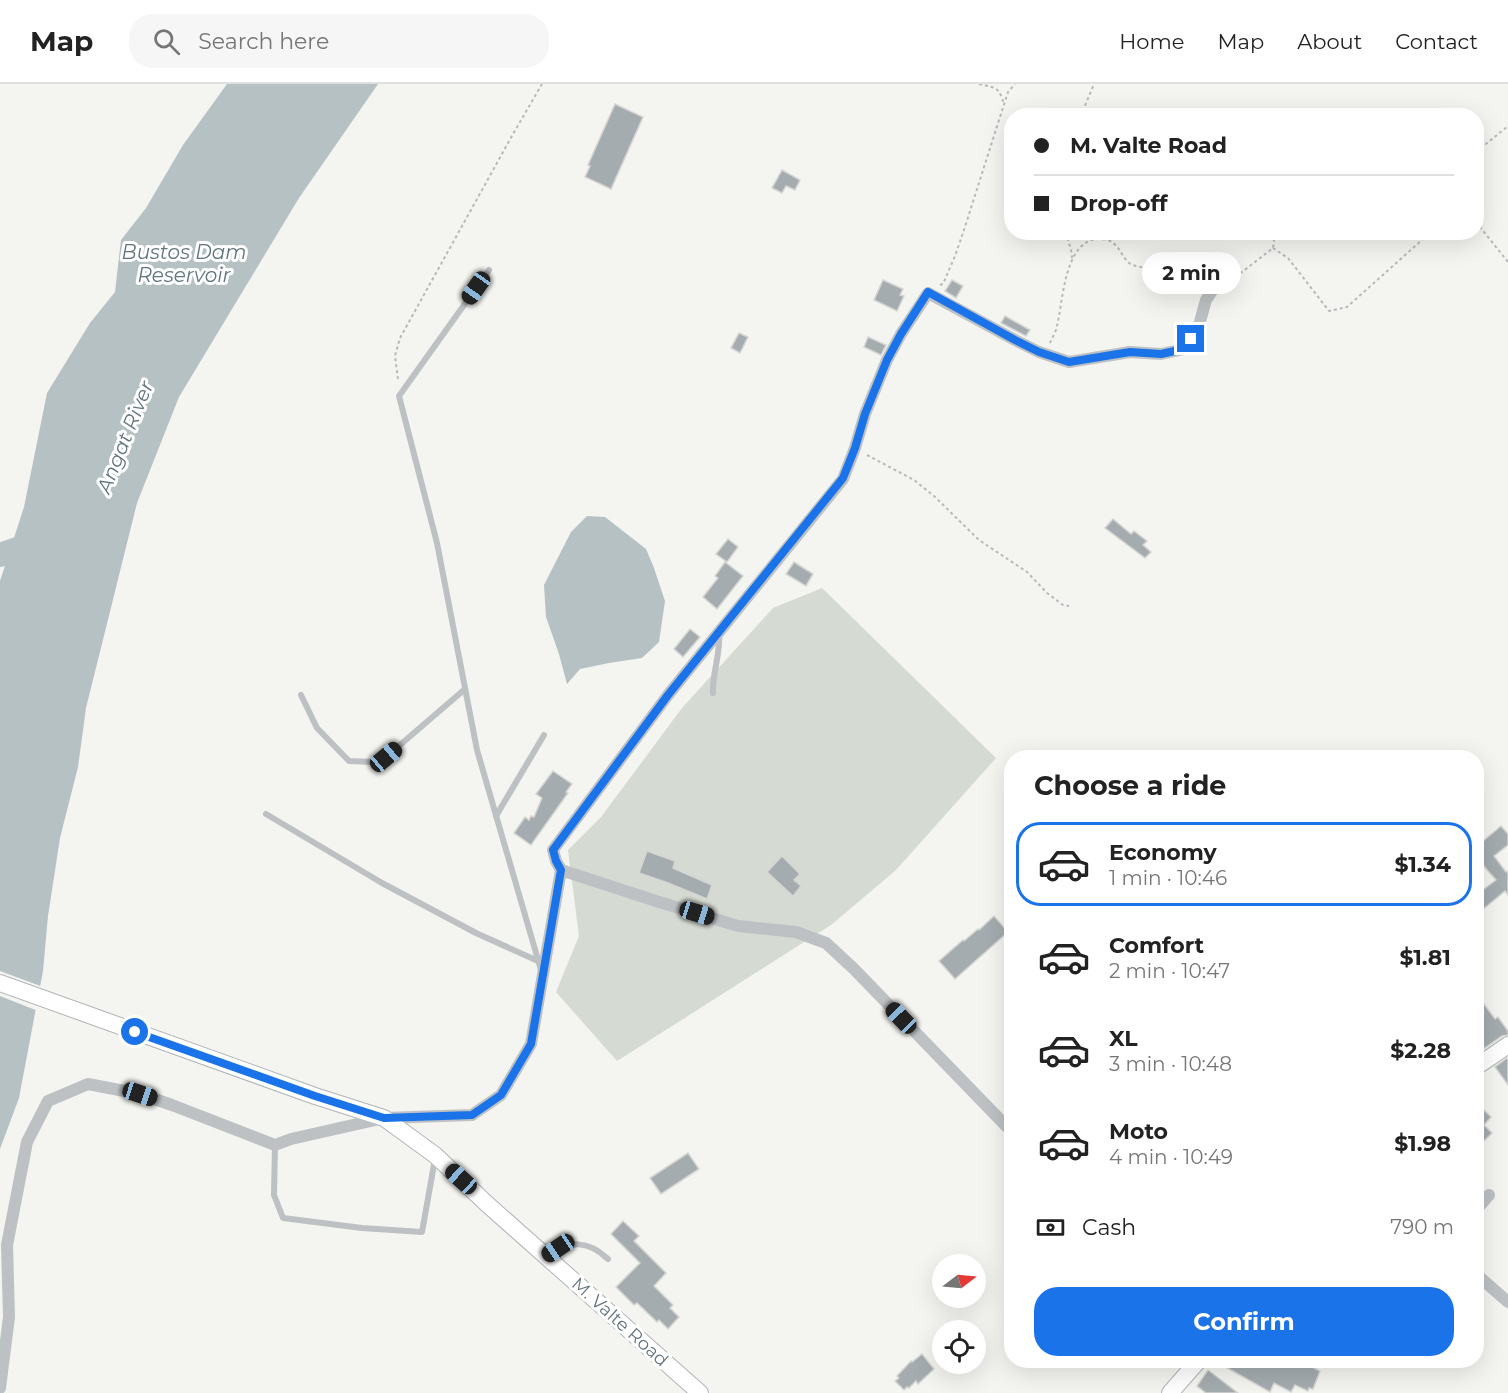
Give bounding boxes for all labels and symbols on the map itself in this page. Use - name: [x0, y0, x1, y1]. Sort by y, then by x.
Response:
- water label: Bustos Dam Reservoir: [122, 240, 246, 287]
- callout: 2 min: [1142, 252, 1240, 294]
- car: [458, 268, 494, 308]
- route end: [1177, 325, 1204, 352]
- water label: Angat River: [91, 376, 159, 498]
- car: [366, 739, 406, 775]
- car: [677, 899, 717, 927]
- car: [882, 999, 920, 1037]
- route start: [121, 1018, 148, 1045]
- car: [120, 1080, 160, 1108]
- car: [442, 1160, 480, 1198]
- car: [538, 1230, 578, 1266]
- north arrow: [932, 1254, 986, 1308]
- street label: M. Valte Road: [567, 1273, 673, 1371]

